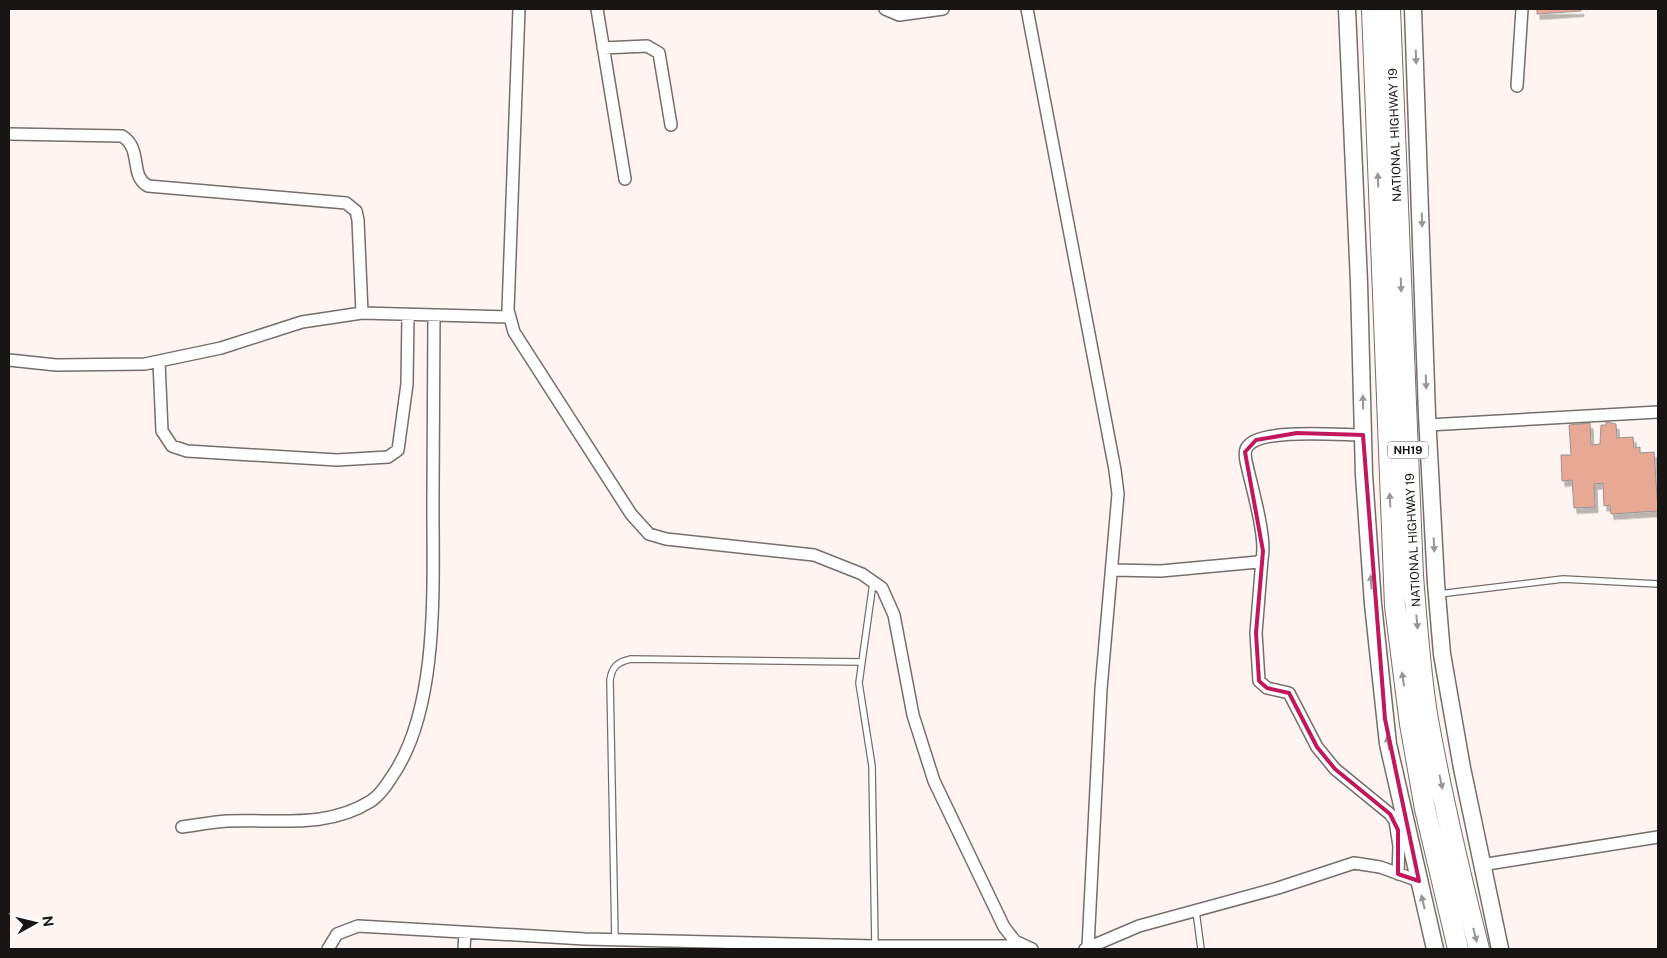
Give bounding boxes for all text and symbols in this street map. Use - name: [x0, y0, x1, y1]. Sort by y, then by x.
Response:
- one-way arrow: [1413, 50, 1421, 66]
- street label: NATIONAL HIGHWAY 19: [1386, 68, 1404, 202]
- one-way arrow: [1374, 171, 1382, 187]
- one-way arrow: [1418, 212, 1426, 228]
- one-way arrow: [1397, 277, 1405, 293]
- one-way arrow: [1423, 374, 1431, 390]
- one-way arrow: [1358, 394, 1366, 410]
- road number: NH19: [1388, 442, 1428, 458]
- street label: NATIONAL HIGHWAY 19: [1403, 473, 1423, 607]
- one-way arrow: [1385, 491, 1393, 507]
- one-way arrow: [1430, 537, 1438, 553]
- one-way arrow: [1367, 573, 1375, 589]
- one-way arrow: [1413, 614, 1421, 630]
- one-way arrow: [1399, 671, 1407, 687]
- one-way arrow: [1384, 735, 1392, 751]
- one-way arrow: [1438, 775, 1446, 791]
- one-way arrow: [1419, 893, 1427, 909]
- north arrow: [10, 898, 60, 948]
- text: N: [39, 915, 57, 928]
- one-way arrow: [1471, 927, 1479, 942]

